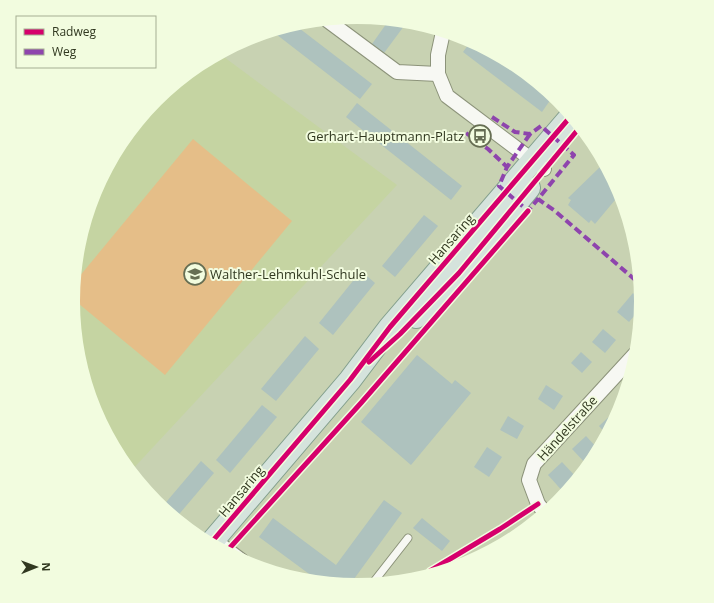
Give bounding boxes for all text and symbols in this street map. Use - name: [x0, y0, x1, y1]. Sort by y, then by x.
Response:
- legend: [16, 16, 156, 68]
- text: Radweg: [52, 23, 96, 40]
- text: Weg: [52, 43, 77, 60]
- bus stop icon: Gerhart-Hauptmann-Platz: [467, 123, 493, 149]
- place label: Gerhart-Hauptmann-Platz: [307, 127, 464, 145]
- street label: Hansaring: [424, 210, 478, 268]
- school or university icon: Walther-Lehmkuhl-Schule: [182, 261, 208, 287]
- place label: Walther-Lehmkuhl-Schule: [210, 265, 366, 283]
- street label: Händelstraße: [533, 391, 601, 465]
- street label: Hansaring: [214, 462, 268, 520]
- north arrow: [16, 547, 56, 587]
- text: N: [39, 562, 54, 571]

